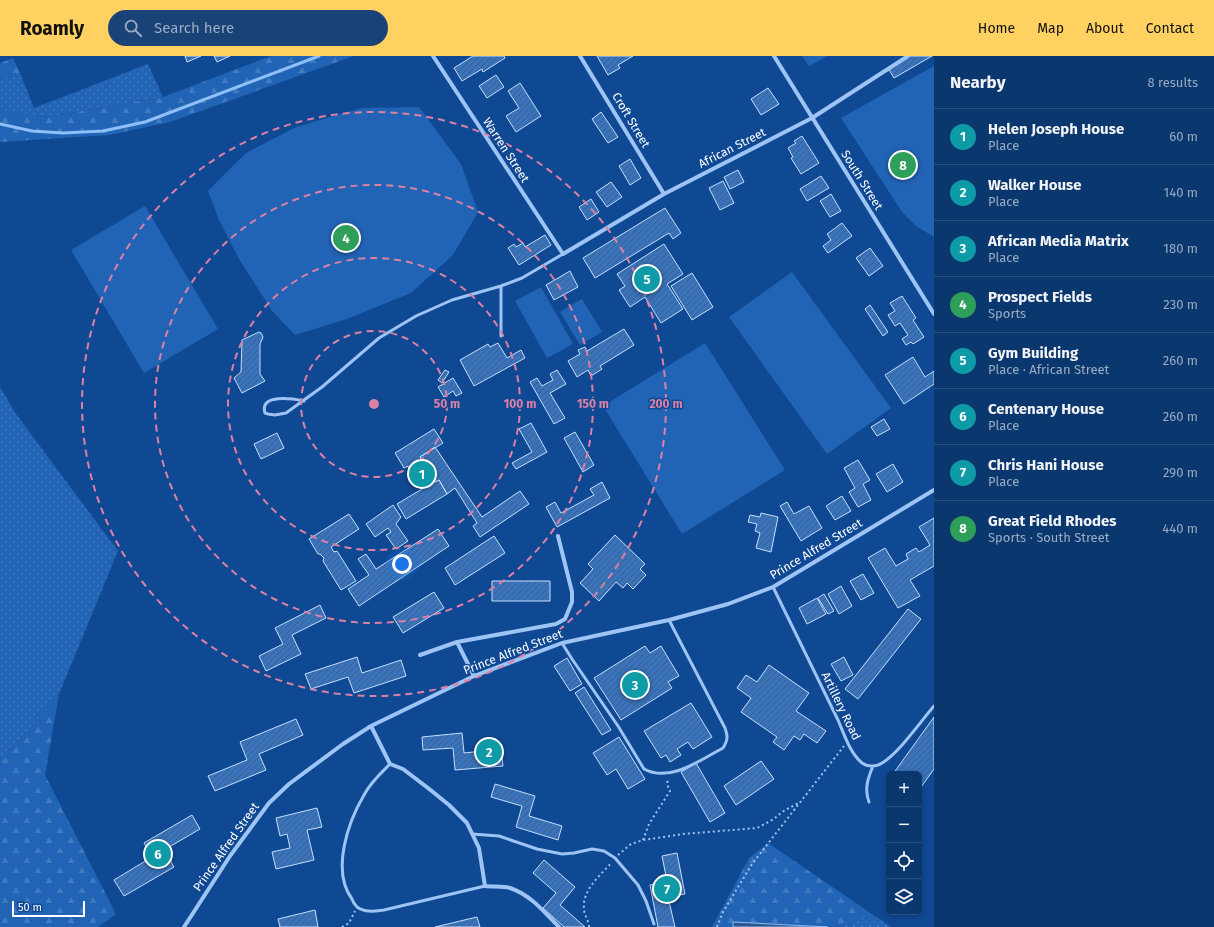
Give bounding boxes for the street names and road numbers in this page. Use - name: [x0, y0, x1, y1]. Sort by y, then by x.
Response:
- street label: Croft Street: [609, 90, 653, 151]
- street label: Warren Street: [480, 115, 532, 186]
- street label: African Street: [696, 125, 769, 171]
- street label: South Street: [838, 148, 886, 213]
- street label: Prince Alfred Street: [767, 516, 865, 582]
- street label: Prince Alfred Street: [461, 626, 565, 677]
- street label: Artillery Road: [818, 670, 864, 742]
- street label: Prince Alfred Street: [190, 799, 262, 894]

